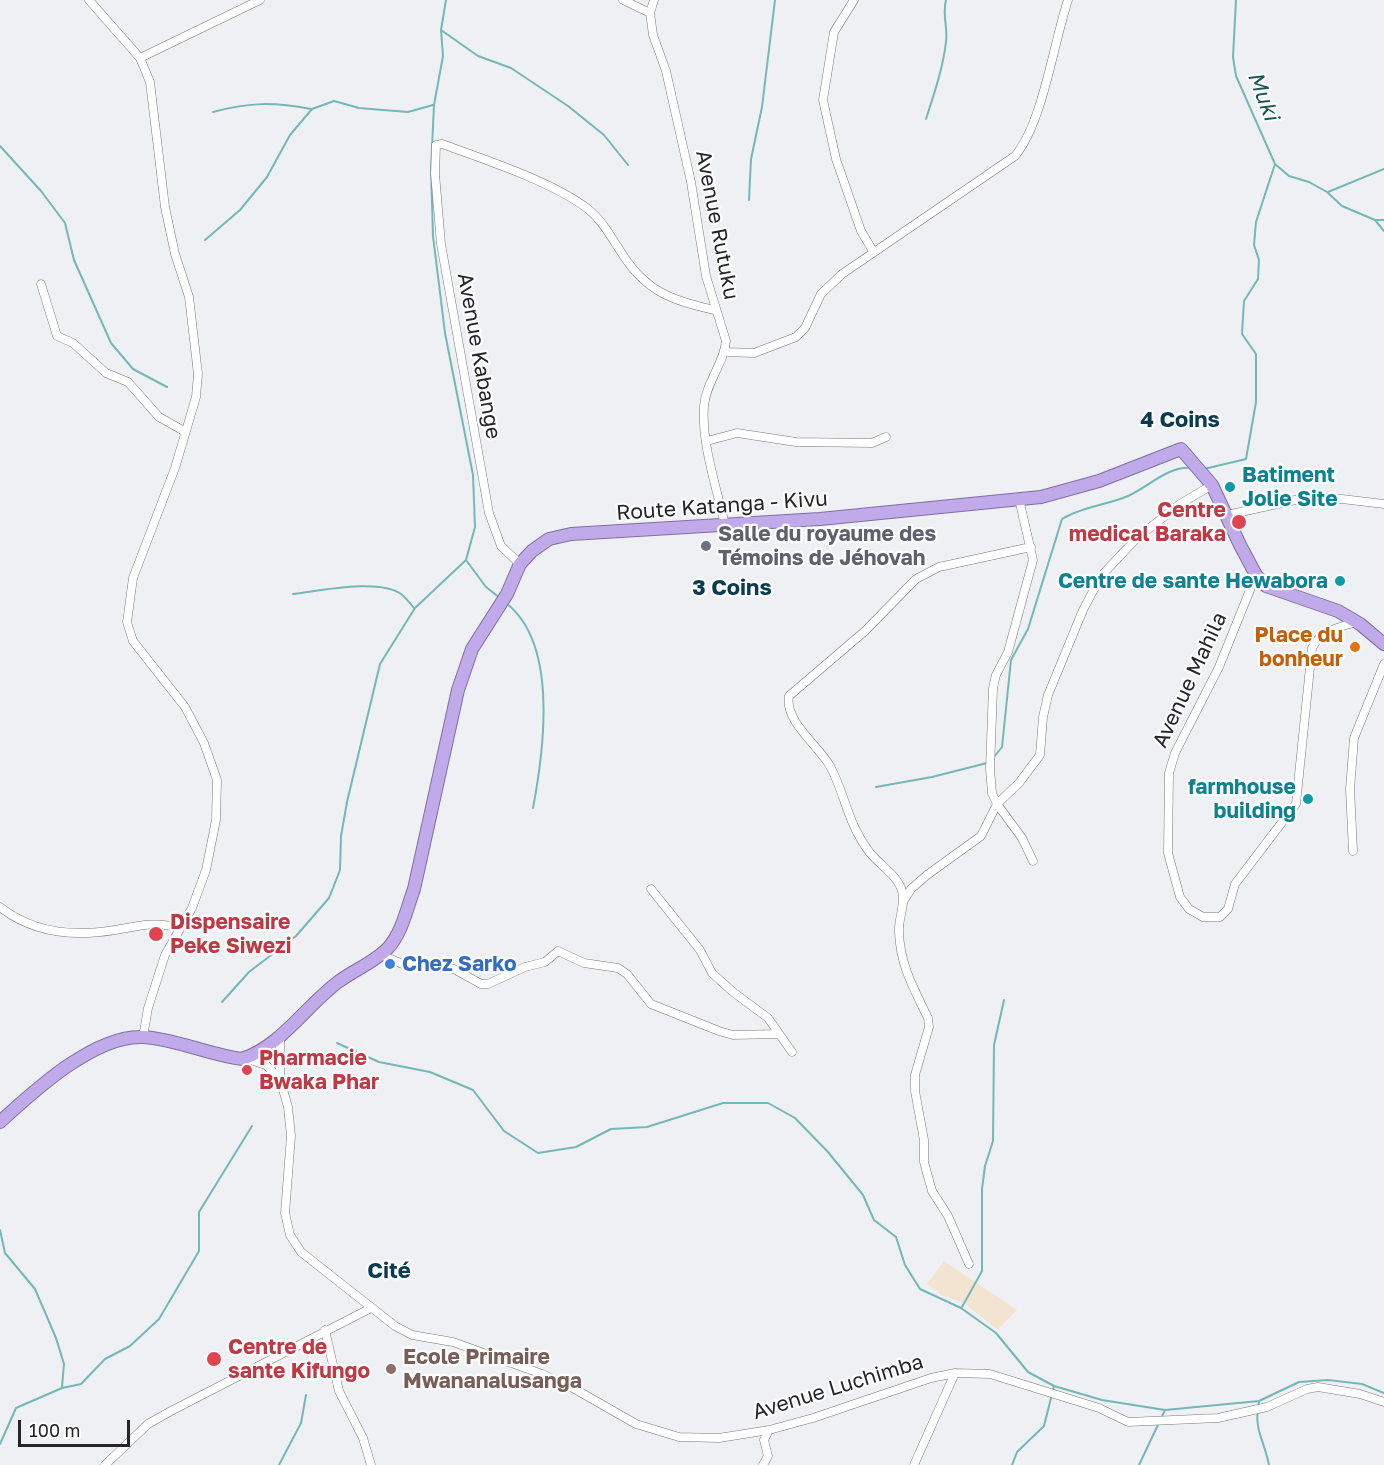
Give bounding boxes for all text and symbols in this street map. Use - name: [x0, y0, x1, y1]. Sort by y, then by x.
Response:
- water label: Muki: [1242, 68, 1284, 124]
- street label: Avenue Rutuku: [690, 148, 744, 302]
- street label: Avenue Kabange: [452, 271, 506, 441]
- district label: 4 Coins: [1140, 407, 1220, 433]
- place label: Batiment Jolie Site: [1242, 462, 1338, 512]
- marker: Batiment Jolie Site: [1223, 480, 1237, 494]
- street label: Route Katanga - Kivu: [615, 486, 829, 526]
- place label: Centre medical Baraka: [1069, 497, 1226, 547]
- marker: Centre medical Baraka: [1230, 513, 1248, 531]
- place label: Salle du royaume des Témoins de Jéhovah: [718, 521, 936, 571]
- marker: Salle du royaume des Témoins de Jéhovah: [699, 539, 713, 553]
- place label: Centre de sante Hewabora: [1058, 568, 1328, 594]
- marker: Centre de sante Hewabora: [1333, 574, 1347, 588]
- district label: 3 Coins: [692, 575, 772, 601]
- street label: Avenue Mahila: [1148, 608, 1232, 752]
- place label: Place du bonheur: [1255, 622, 1343, 672]
- marker: Place du bonheur: [1348, 640, 1362, 654]
- place label: farmhouse building: [1188, 774, 1296, 824]
- marker: farmhouse building: [1301, 792, 1315, 806]
- place label: Dispensaire Peke Siwezi: [170, 909, 292, 959]
- marker: Dispensaire Peke Siwezi: [147, 925, 165, 943]
- place label: Chez Sarko: [402, 951, 517, 977]
- marker: Chez Sarko: [383, 957, 397, 971]
- place label: Pharmacie Bwaka Phar: [259, 1045, 379, 1095]
- marker: Pharmacie Bwaka Phar: [240, 1063, 254, 1077]
- district label: Cité: [367, 1258, 411, 1284]
- place label: Centre de sante Kifungo: [228, 1334, 370, 1384]
- place label: Ecole Primaire Mwananalusanga: [403, 1344, 582, 1394]
- street label: Avenue Luchimba: [750, 1349, 926, 1425]
- marker: Centre de sante Kifungo: [205, 1350, 223, 1368]
- marker: Ecole Primaire Mwananalusanga: [384, 1362, 398, 1376]
- scale bar: [21, 1408, 134, 1446]
- text: 100 m: [29, 1419, 80, 1441]

